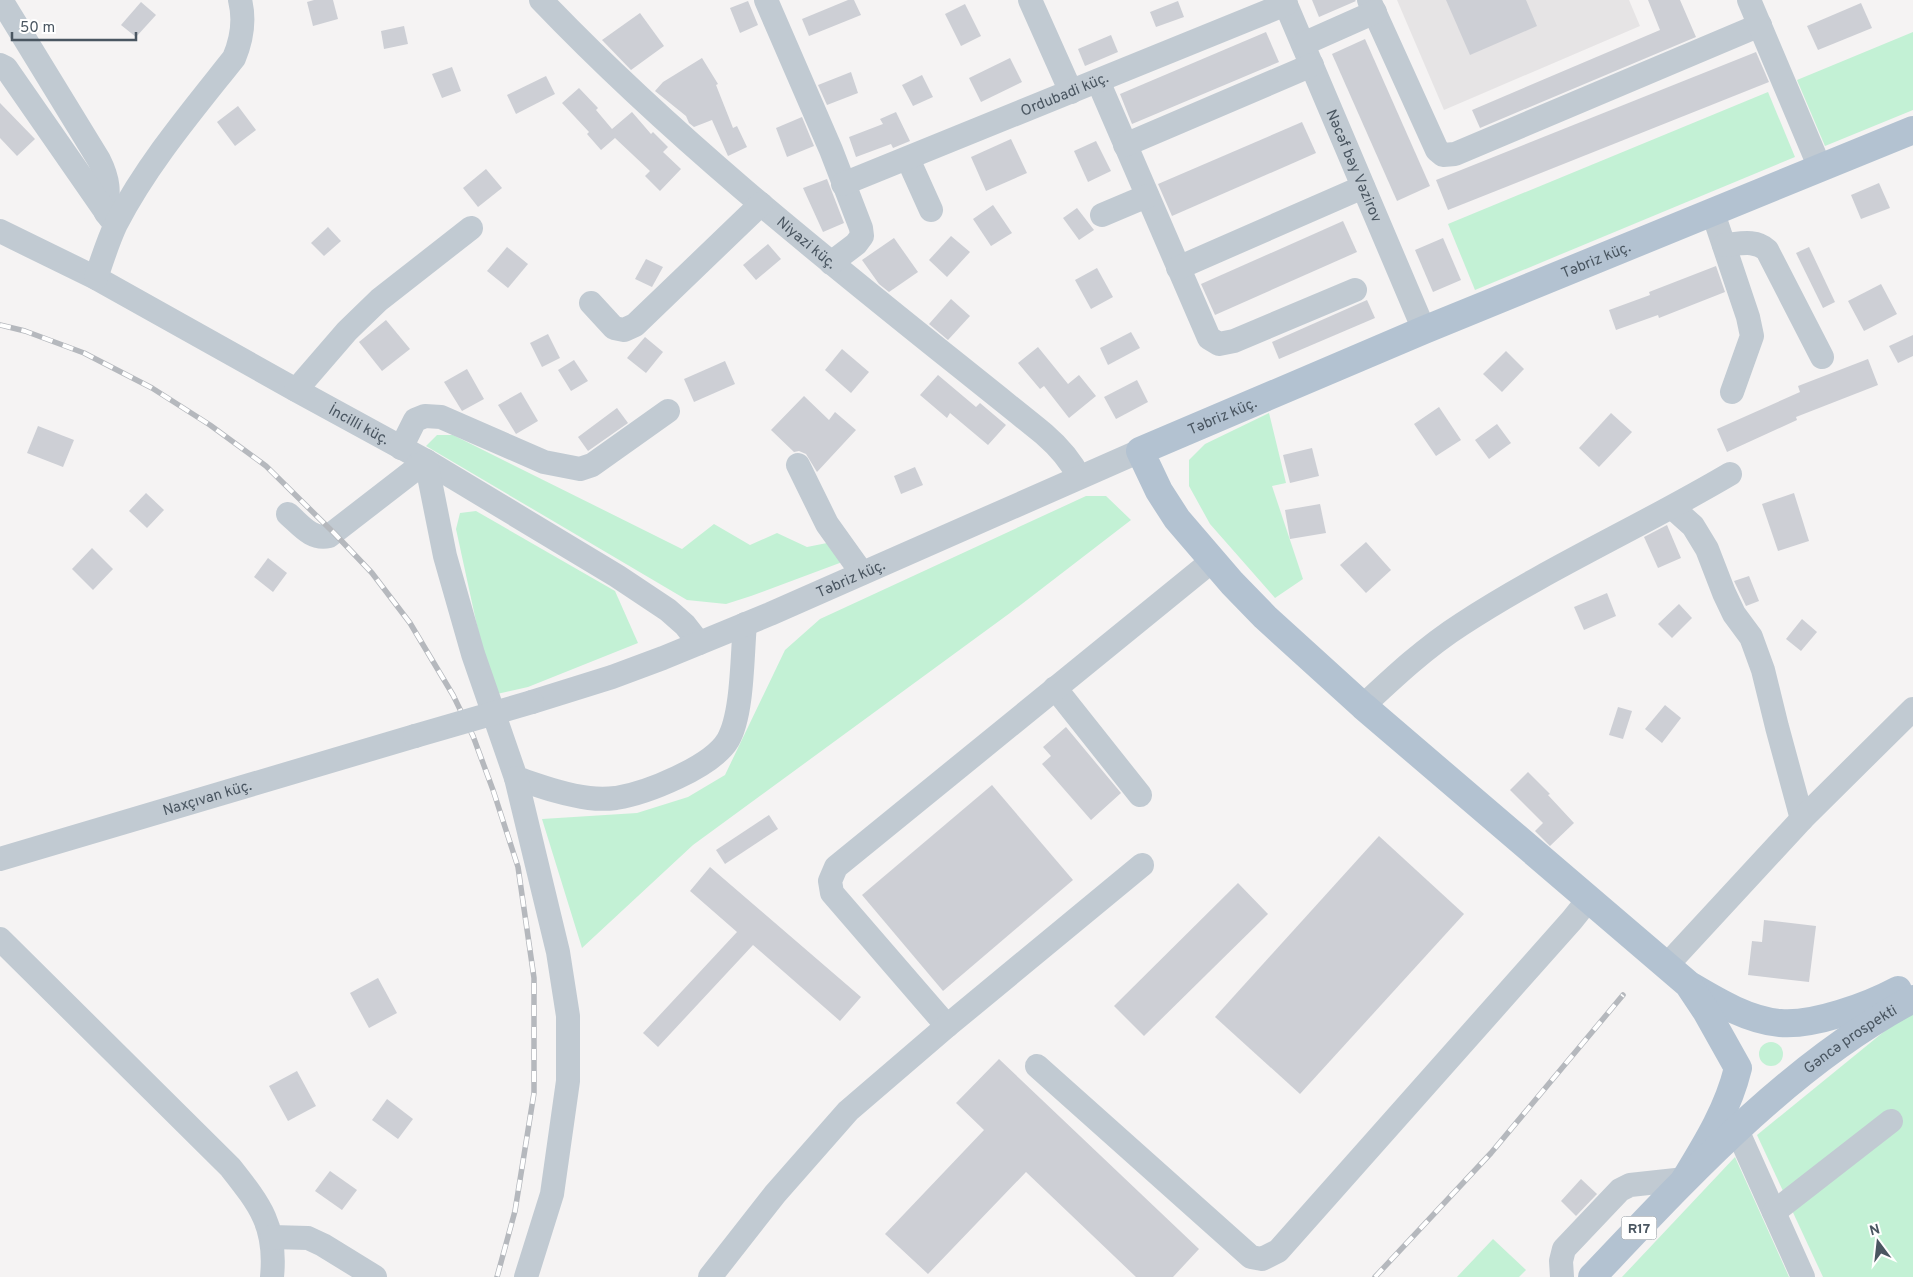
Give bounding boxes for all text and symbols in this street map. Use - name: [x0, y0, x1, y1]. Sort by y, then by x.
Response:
- scale bar: [12, 10, 136, 42]
- text: 50 m: [20, 19, 55, 38]
- street label: Ordubadi küç.: [1018, 69, 1112, 122]
- street label: Nəcəf bəy Vəzirov: [1321, 107, 1385, 226]
- street label: Niyazi küç.: [772, 213, 840, 274]
- street label: Təbriz küç.: [1559, 238, 1634, 284]
- street label: Təbriz küç.: [1185, 394, 1260, 440]
- street label: İncilli küç.: [325, 401, 392, 450]
- street label: Təbriz küç.: [814, 556, 889, 603]
- street label: Naxçıvan küç.: [161, 777, 254, 821]
- street label: Gəncə prospekti: [1801, 1002, 1901, 1079]
- road number: R17: [1622, 1216, 1656, 1240]
- north arrow: [1853, 1217, 1903, 1267]
- text: N: [1868, 1221, 1882, 1240]

